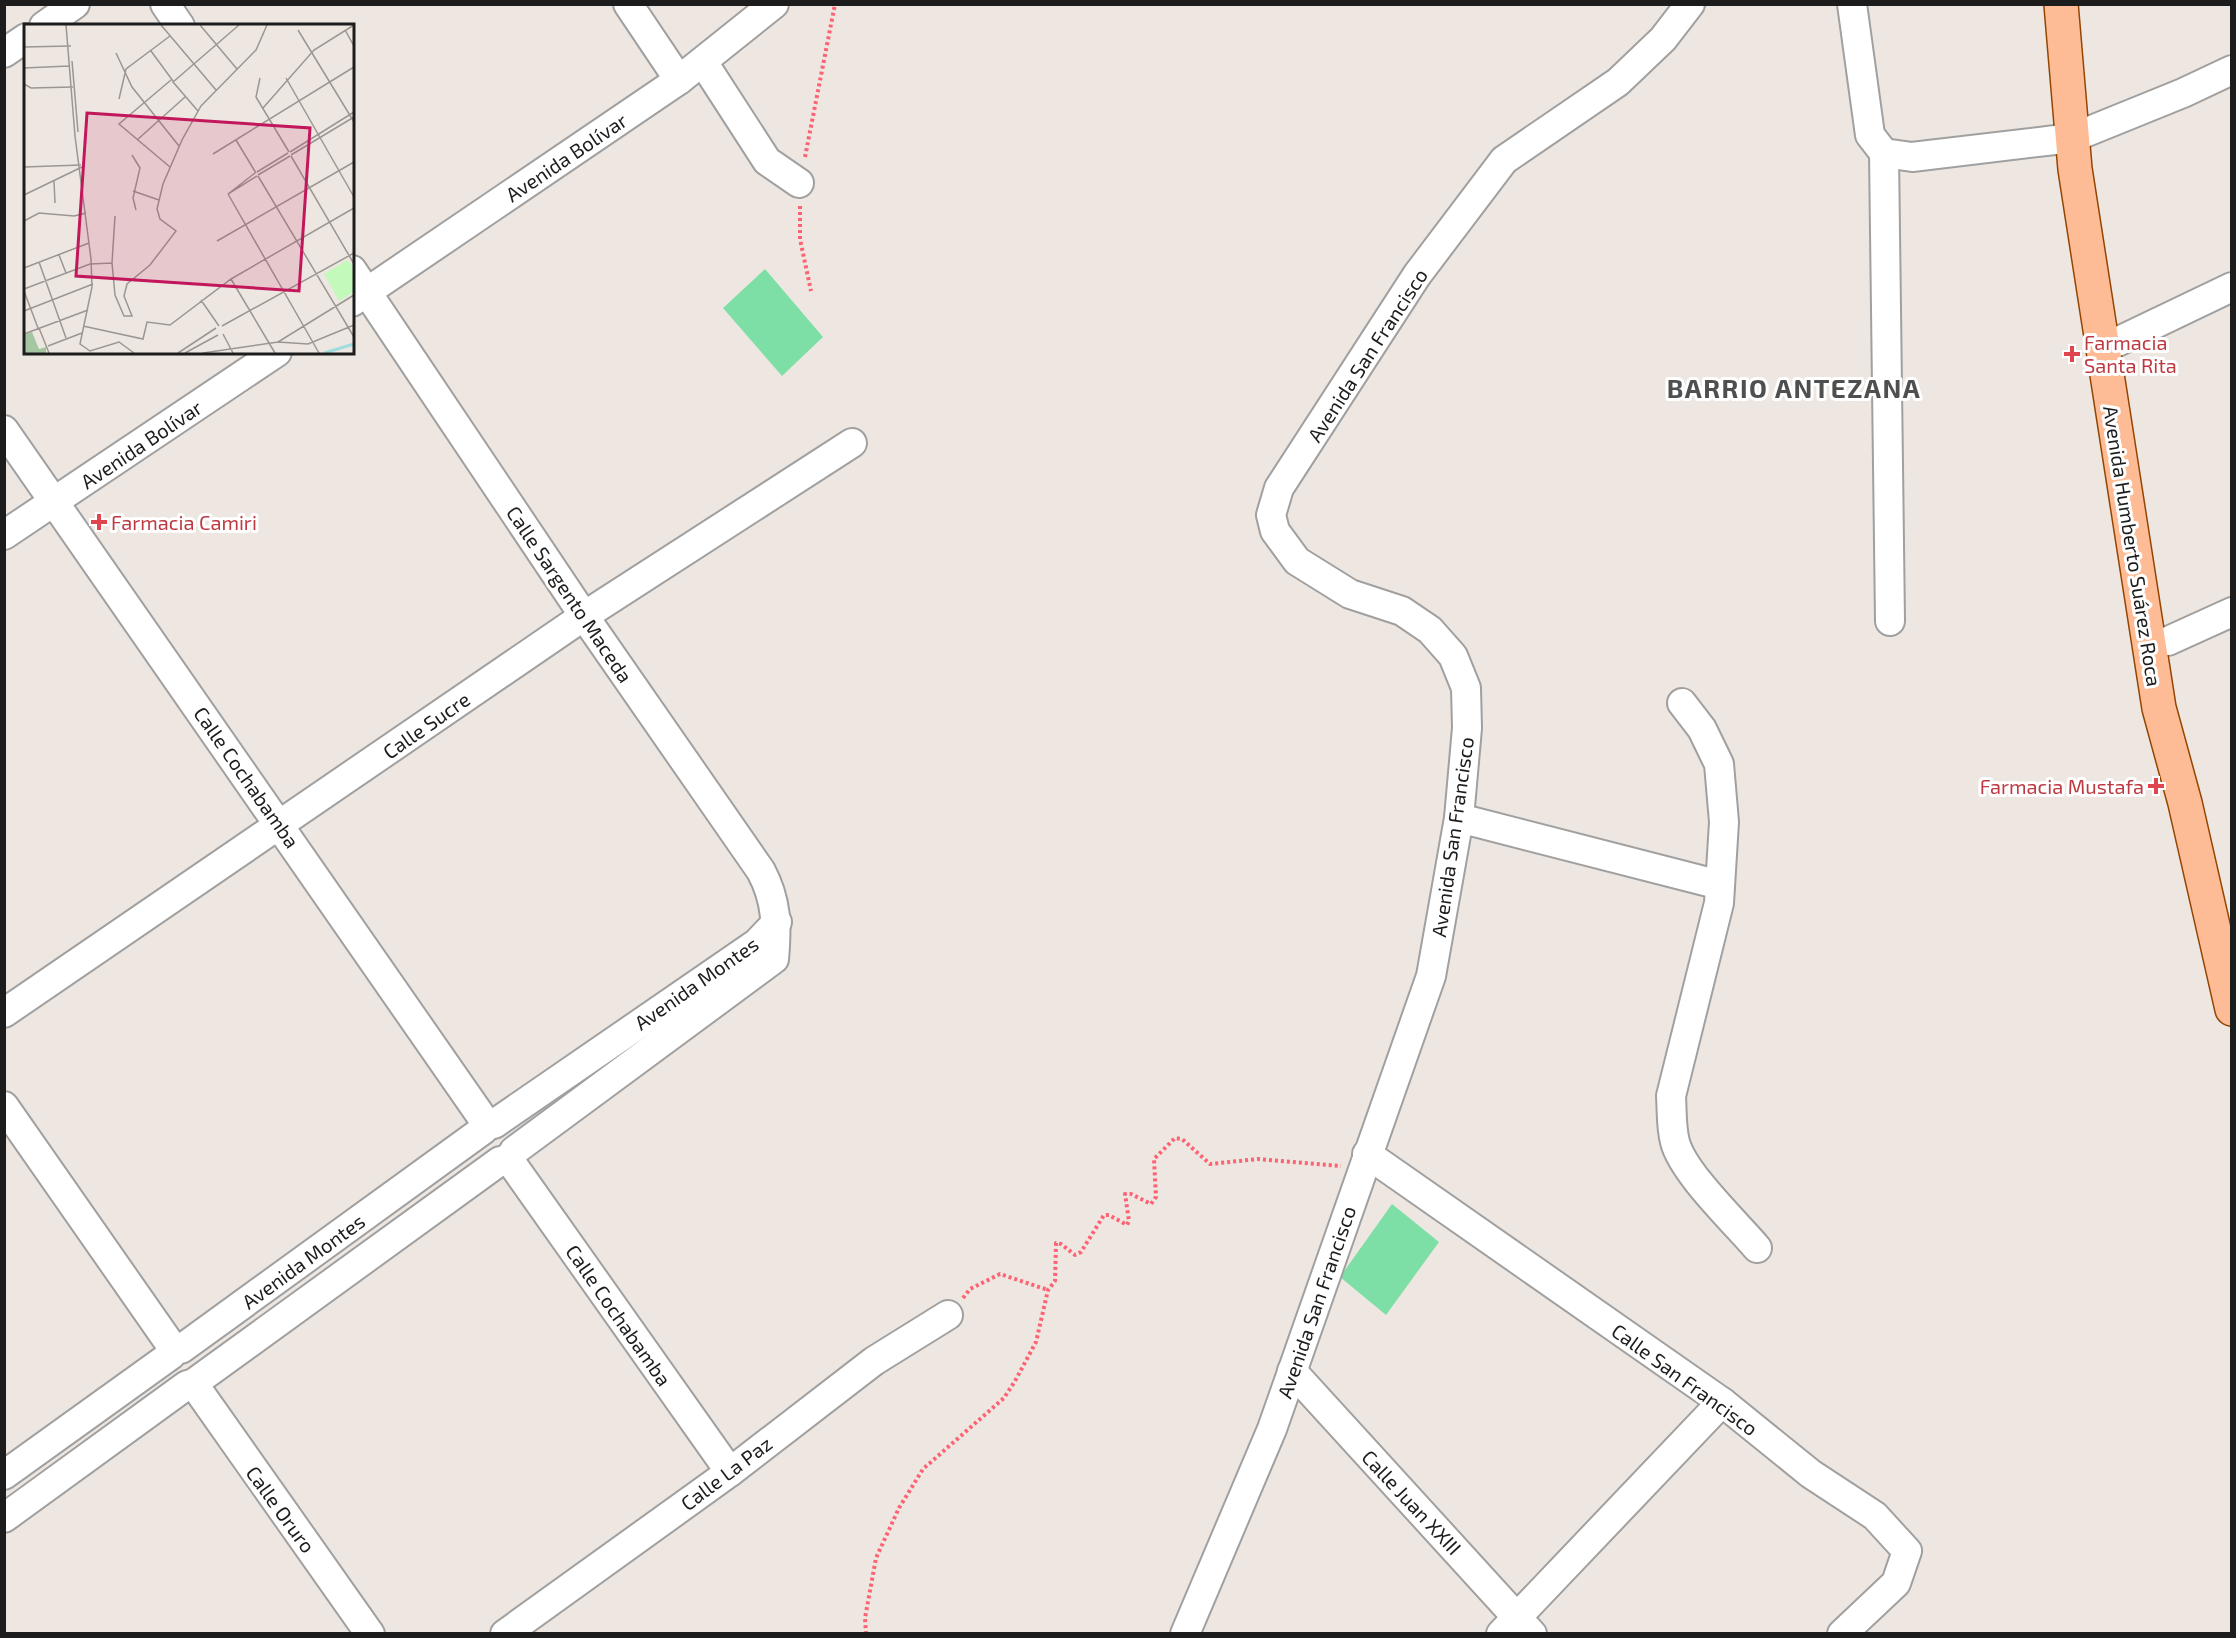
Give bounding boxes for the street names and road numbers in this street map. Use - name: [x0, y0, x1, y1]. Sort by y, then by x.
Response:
- street label: Avenida Bolívar: [501, 108, 631, 206]
- street label: Avenida San Francisco: [1302, 264, 1432, 446]
- street label: Avenida Bolívar: [76, 395, 206, 493]
- street label: Avenida Humberto Suárez Roca: [2099, 404, 2167, 688]
- street label: Calle Sargento Maceda: [502, 501, 638, 687]
- street label: Calle Sucre: [378, 686, 474, 764]
- street label: Calle Cochabamba: [189, 702, 305, 852]
- street label: Avenida San Francisco: [1426, 735, 1478, 939]
- street label: Avenida Montes: [629, 931, 763, 1035]
- street label: Avenida San Francisco: [1272, 1203, 1360, 1401]
- street label: Avenida Montes: [237, 1208, 369, 1314]
- street label: Calle Cochabamba: [561, 1240, 677, 1390]
- street label: Calle San Francisco: [1607, 1318, 1763, 1440]
- street label: Calle La Paz: [676, 1431, 776, 1515]
- street label: Calle Juan XXIII: [1357, 1445, 1467, 1559]
- street label: Calle Oruro: [241, 1461, 321, 1557]

